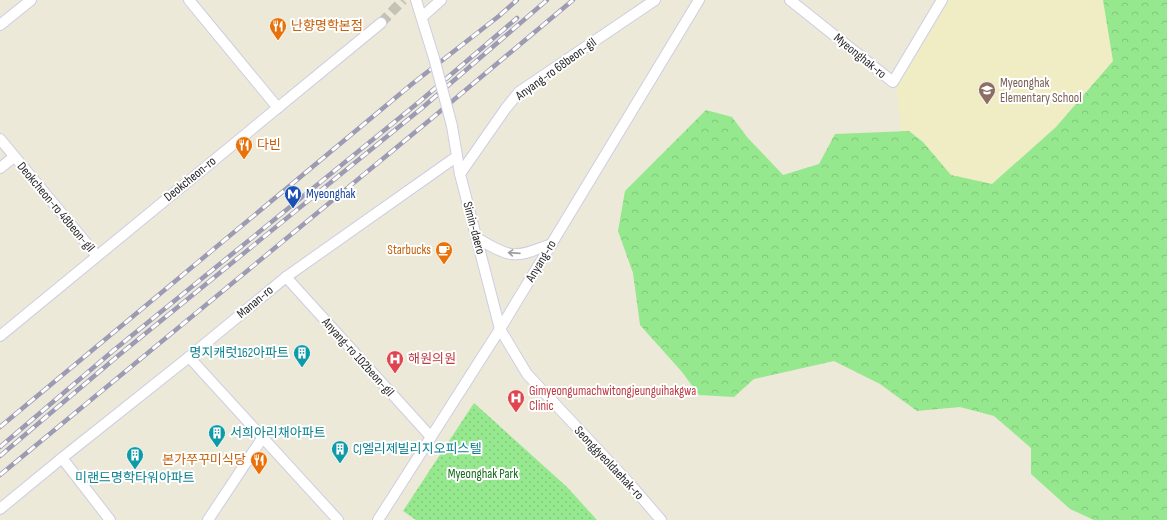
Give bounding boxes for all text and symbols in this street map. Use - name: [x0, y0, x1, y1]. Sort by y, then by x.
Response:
- restaurant icon: 난향명학본점: [268, 16, 288, 41]
- place label: 난향명학본점: [291, 18, 363, 34]
- street label: Myeonghak-ro: [830, 30, 890, 82]
- street label: Anyang-ro 68beon-gil: [512, 34, 600, 104]
- place label: Myeonghak Elementary School: [1000, 75, 1082, 106]
- school or university icon: Myeonghak Elementary School: [977, 80, 997, 105]
- restaurant icon: 다빈: [234, 135, 254, 160]
- place label: 다빈: [257, 137, 281, 153]
- street label: Deokcheon-ro: [161, 153, 219, 205]
- street label: Deokcheon-ro 48beon-gil: [14, 159, 98, 255]
- metro station icon: Myeonghak: [283, 184, 303, 209]
- place label: Myeonghak: [306, 186, 356, 202]
- street label: Simin-daero: [459, 200, 489, 256]
- street label: Anyang-ro: [522, 237, 560, 286]
- cafe icon: Starbucks: [434, 240, 454, 265]
- place label: Starbucks: [387, 242, 431, 258]
- one-way arrow: [508, 249, 521, 257]
- street label: Manan-ro: [234, 282, 276, 322]
- street label: Anyang-ro 102beon-gil: [318, 314, 398, 400]
- building icon: 명지캐럿162아파트: [292, 343, 312, 368]
- place label: 명지캐럿162아파트: [190, 345, 289, 361]
- hospital icon: 해원의원: [385, 349, 405, 374]
- place label: 해원의원: [408, 351, 456, 367]
- place label: Gimyeongumachwitongjeunguihakgwa Clinic: [529, 383, 696, 414]
- hospital icon: Gimyeongumachwitongjeunguihakgwa Clinic: [506, 388, 526, 413]
- building icon: 서희아리채아파트: [207, 423, 227, 448]
- street label: Seonggyeoldaehak-ro: [571, 423, 647, 503]
- place label: 서희아리채아파트: [230, 425, 326, 441]
- building icon: CJ엘리제빌리지오피스텔: [330, 439, 350, 464]
- place label: CJ엘리제빌리지오피스텔: [353, 441, 482, 457]
- building icon: 미랜드명학타워아파트: [125, 445, 145, 470]
- restaurant icon: 본가쭈꾸미식당: [249, 450, 269, 475]
- place label: 본가쭈꾸미식당: [162, 452, 246, 468]
- park label: Myeonghak Park: [448, 466, 518, 482]
- place label: 미랜드명학타워아파트: [75, 470, 195, 486]

